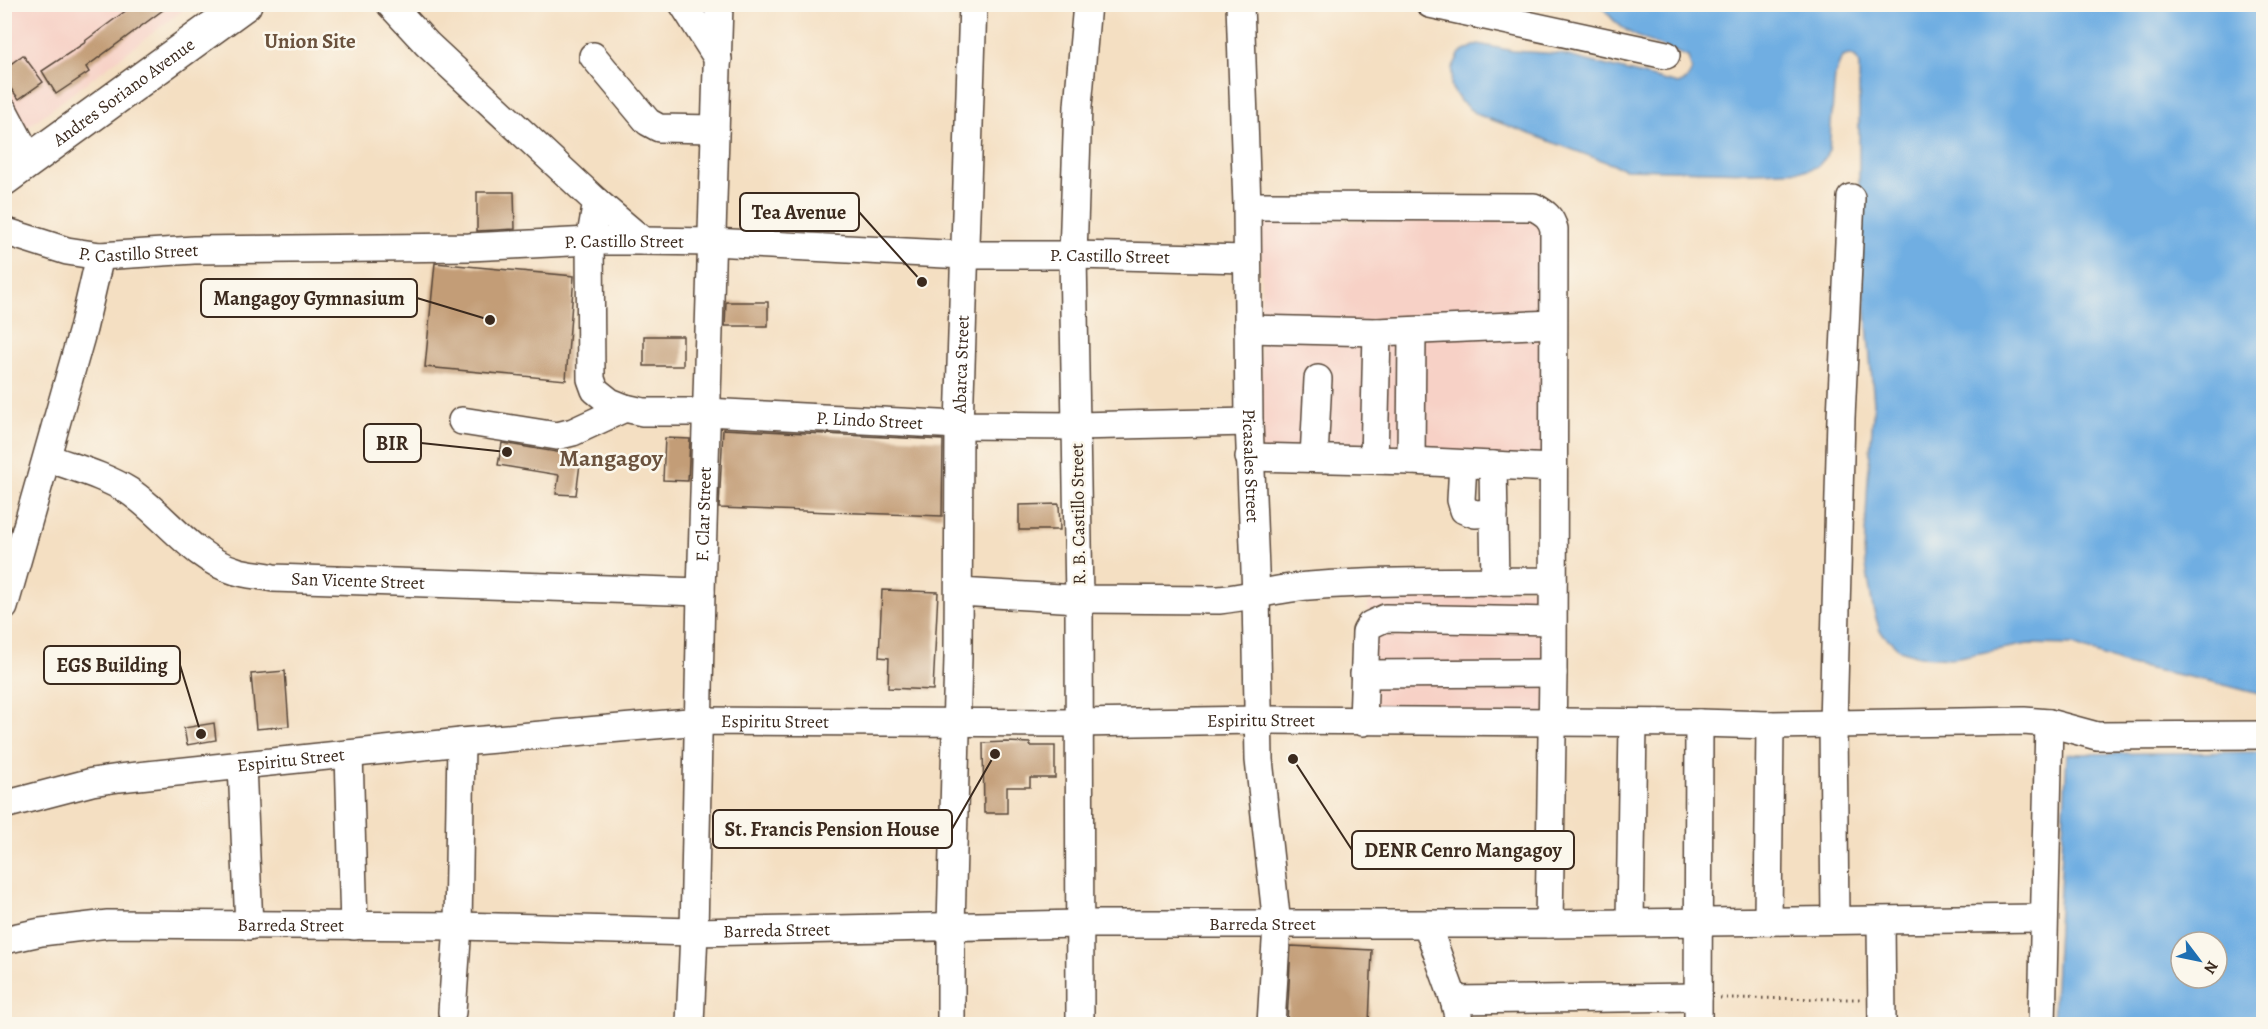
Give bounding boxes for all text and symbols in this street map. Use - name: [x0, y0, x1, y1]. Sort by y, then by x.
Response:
- district label: Union Site: [264, 27, 356, 55]
- street label: Andres Soriano Avenue: [47, 32, 200, 152]
- callout: Tea Avenue: [740, 193, 859, 231]
- text: Tea Avenue: [752, 199, 846, 226]
- street label: P. Castillo Street: [564, 229, 684, 254]
- street label: P. Castillo Street: [77, 238, 198, 268]
- street label: P. Castillo Street: [1050, 243, 1170, 269]
- callout: Mangagoy Gymnasium: [201, 279, 417, 317]
- text: Mangagoy Gymnasium: [213, 285, 405, 312]
- street label: Abarca Street: [947, 315, 975, 415]
- street label: P. Lindo Street: [816, 406, 924, 435]
- street label: Picasales Street: [1237, 409, 1265, 523]
- callout: BIR: [364, 424, 421, 462]
- text: BIR: [376, 430, 409, 457]
- district label: Mangagoy: [559, 442, 664, 474]
- street label: R. B. Castillo Street: [1065, 443, 1091, 585]
- street label: F. Clar Street: [690, 466, 717, 562]
- street label: San Vicente Street: [291, 567, 425, 595]
- callout: EGS Building: [44, 646, 180, 684]
- text: EGS Building: [56, 652, 169, 679]
- street label: Espiritu Street: [1207, 708, 1315, 733]
- street label: Espiritu Street: [721, 709, 829, 734]
- street label: Espiritu Street: [236, 742, 346, 778]
- callout: St. Francis Pension House: [713, 810, 952, 848]
- text: St. Francis Pension House: [725, 816, 939, 843]
- callout: DENR Cenro Mangagoy: [1352, 831, 1574, 869]
- text: DENR Cenro Mangagoy: [1364, 837, 1562, 864]
- street label: Barreda Street: [1209, 912, 1316, 936]
- street label: Barreda Street: [237, 913, 344, 937]
- street label: Barreda Street: [723, 917, 830, 943]
- north arrow: [2169, 930, 2229, 990]
- text: N: [2198, 957, 2223, 978]

